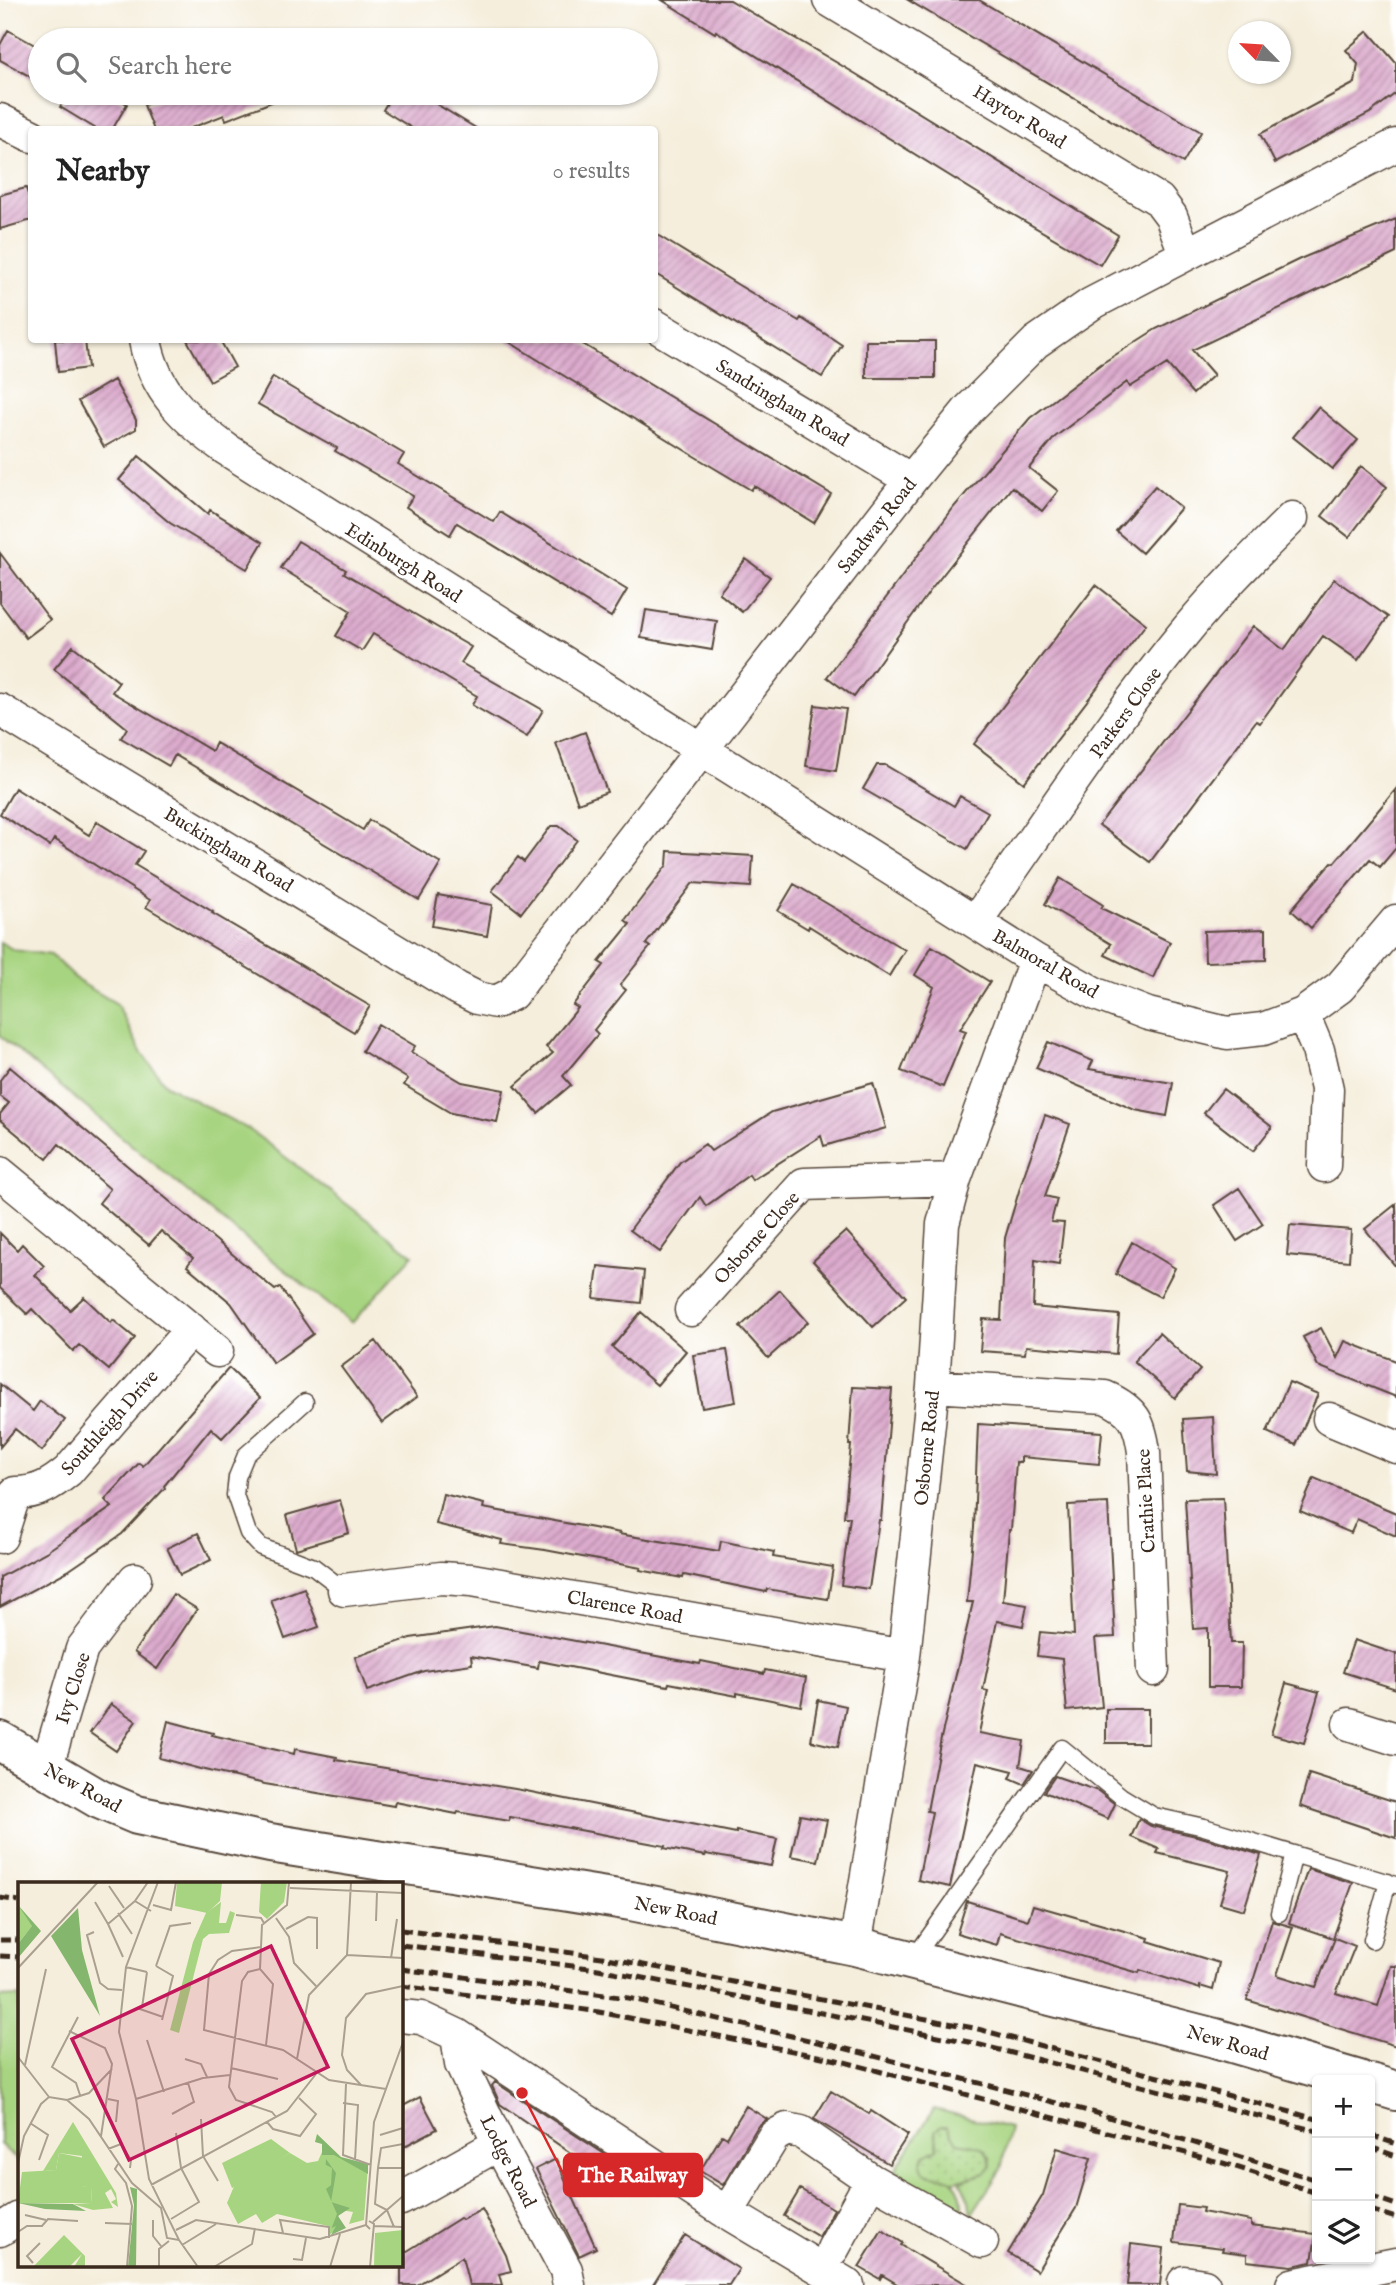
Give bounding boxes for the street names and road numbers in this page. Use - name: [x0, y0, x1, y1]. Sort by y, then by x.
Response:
- street label: Haytor Road: [968, 81, 1071, 155]
- street label: Sandringham Road: [711, 355, 854, 453]
- street label: Sandway Road: [833, 473, 923, 579]
- street label: Edinburgh Road: [340, 518, 466, 610]
- street label: Parkers Close: [1086, 663, 1168, 763]
- street label: Buckingham Road: [159, 803, 298, 899]
- street label: Balmoral Road: [988, 925, 1103, 1005]
- street label: Osborne Close: [709, 1187, 806, 1290]
- street label: Southleigh Drive: [57, 1365, 164, 1481]
- street label: Osborne Road: [910, 1389, 946, 1507]
- street label: Crathie Place: [1132, 1448, 1162, 1554]
- street label: Clarence Road: [565, 1586, 685, 1630]
- street label: Ivy Close: [51, 1649, 97, 1728]
- street label: New Road: [39, 1758, 126, 1820]
- street label: New Road: [632, 1892, 720, 1932]
- street label: New Road: [1184, 2021, 1272, 2067]
- street label: Lodge Road: [474, 2112, 541, 2213]

